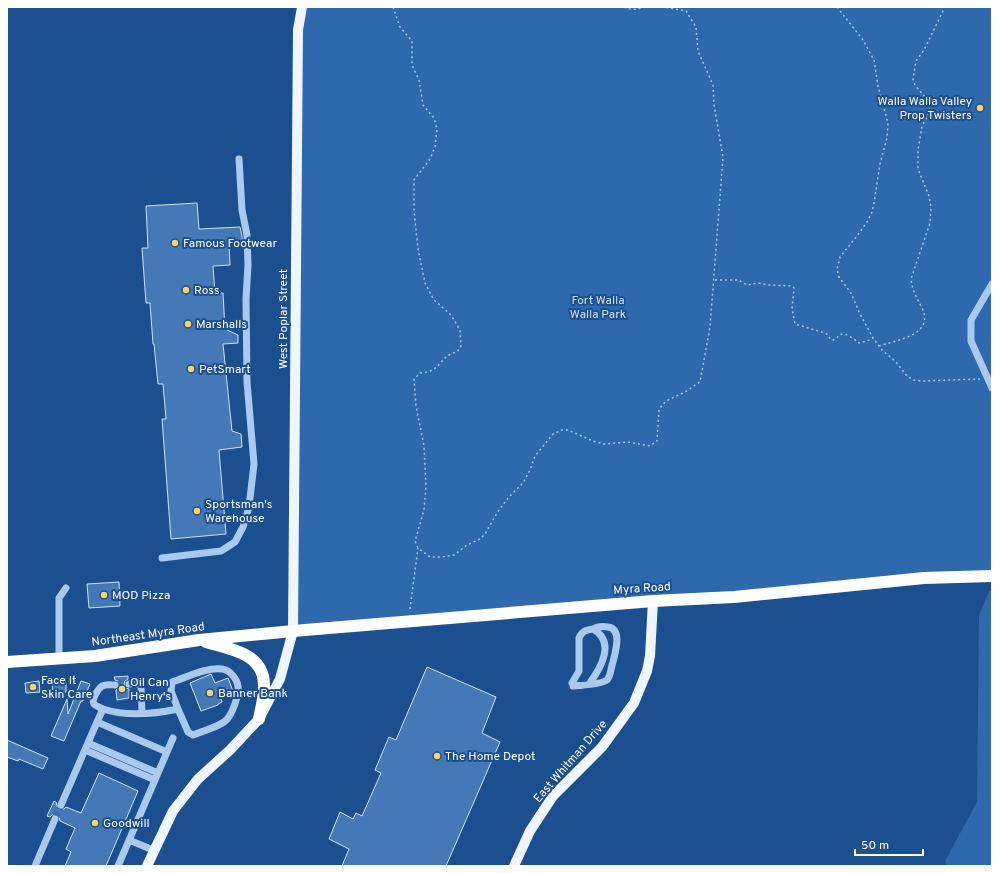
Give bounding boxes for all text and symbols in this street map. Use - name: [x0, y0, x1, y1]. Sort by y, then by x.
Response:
- place label: Walla Walla Valley Prop Twisters: [878, 94, 972, 124]
- marker: Walla Walla Valley Prop Twisters: [975, 103, 985, 113]
- place label: Famous Footwear: [183, 236, 277, 252]
- marker: Famous Footwear: [170, 238, 180, 248]
- street label: West Poplar Street: [276, 269, 292, 369]
- place label: Ross: [194, 283, 220, 299]
- marker: Ross: [181, 285, 191, 295]
- park label: Fort Walla Walla Park: [570, 293, 626, 323]
- place label: Marshalls: [196, 317, 247, 333]
- marker: Marshalls: [183, 319, 193, 329]
- place label: PetSmart: [199, 362, 251, 378]
- marker: PetSmart: [186, 364, 196, 374]
- place label: Sportsman's Warehouse: [205, 497, 272, 527]
- marker: Sportsman's Warehouse: [192, 506, 202, 516]
- street label: Myra Road: [613, 579, 671, 599]
- place label: MOD Pizza: [112, 588, 170, 604]
- marker: MOD Pizza: [99, 590, 109, 600]
- street label: Northeast Myra Road: [90, 619, 206, 651]
- place label: Face It Skin Care: [41, 673, 92, 703]
- place label: Oil Can Henry's: [130, 675, 171, 705]
- marker: Face It Skin Care: [28, 682, 38, 692]
- marker: Oil Can Henry's: [117, 684, 127, 694]
- place label: Banner Bank: [218, 686, 288, 702]
- marker: Banner Bank: [205, 688, 215, 698]
- street label: East Whitman Drive: [530, 717, 611, 806]
- place label: The Home Depot: [445, 749, 536, 765]
- marker: The Home Depot: [432, 751, 442, 761]
- place label: Goodwill: [103, 816, 150, 832]
- marker: Goodwill: [90, 818, 100, 828]
- scale bar: [855, 831, 923, 857]
- text: 50 m: [861, 838, 889, 854]

